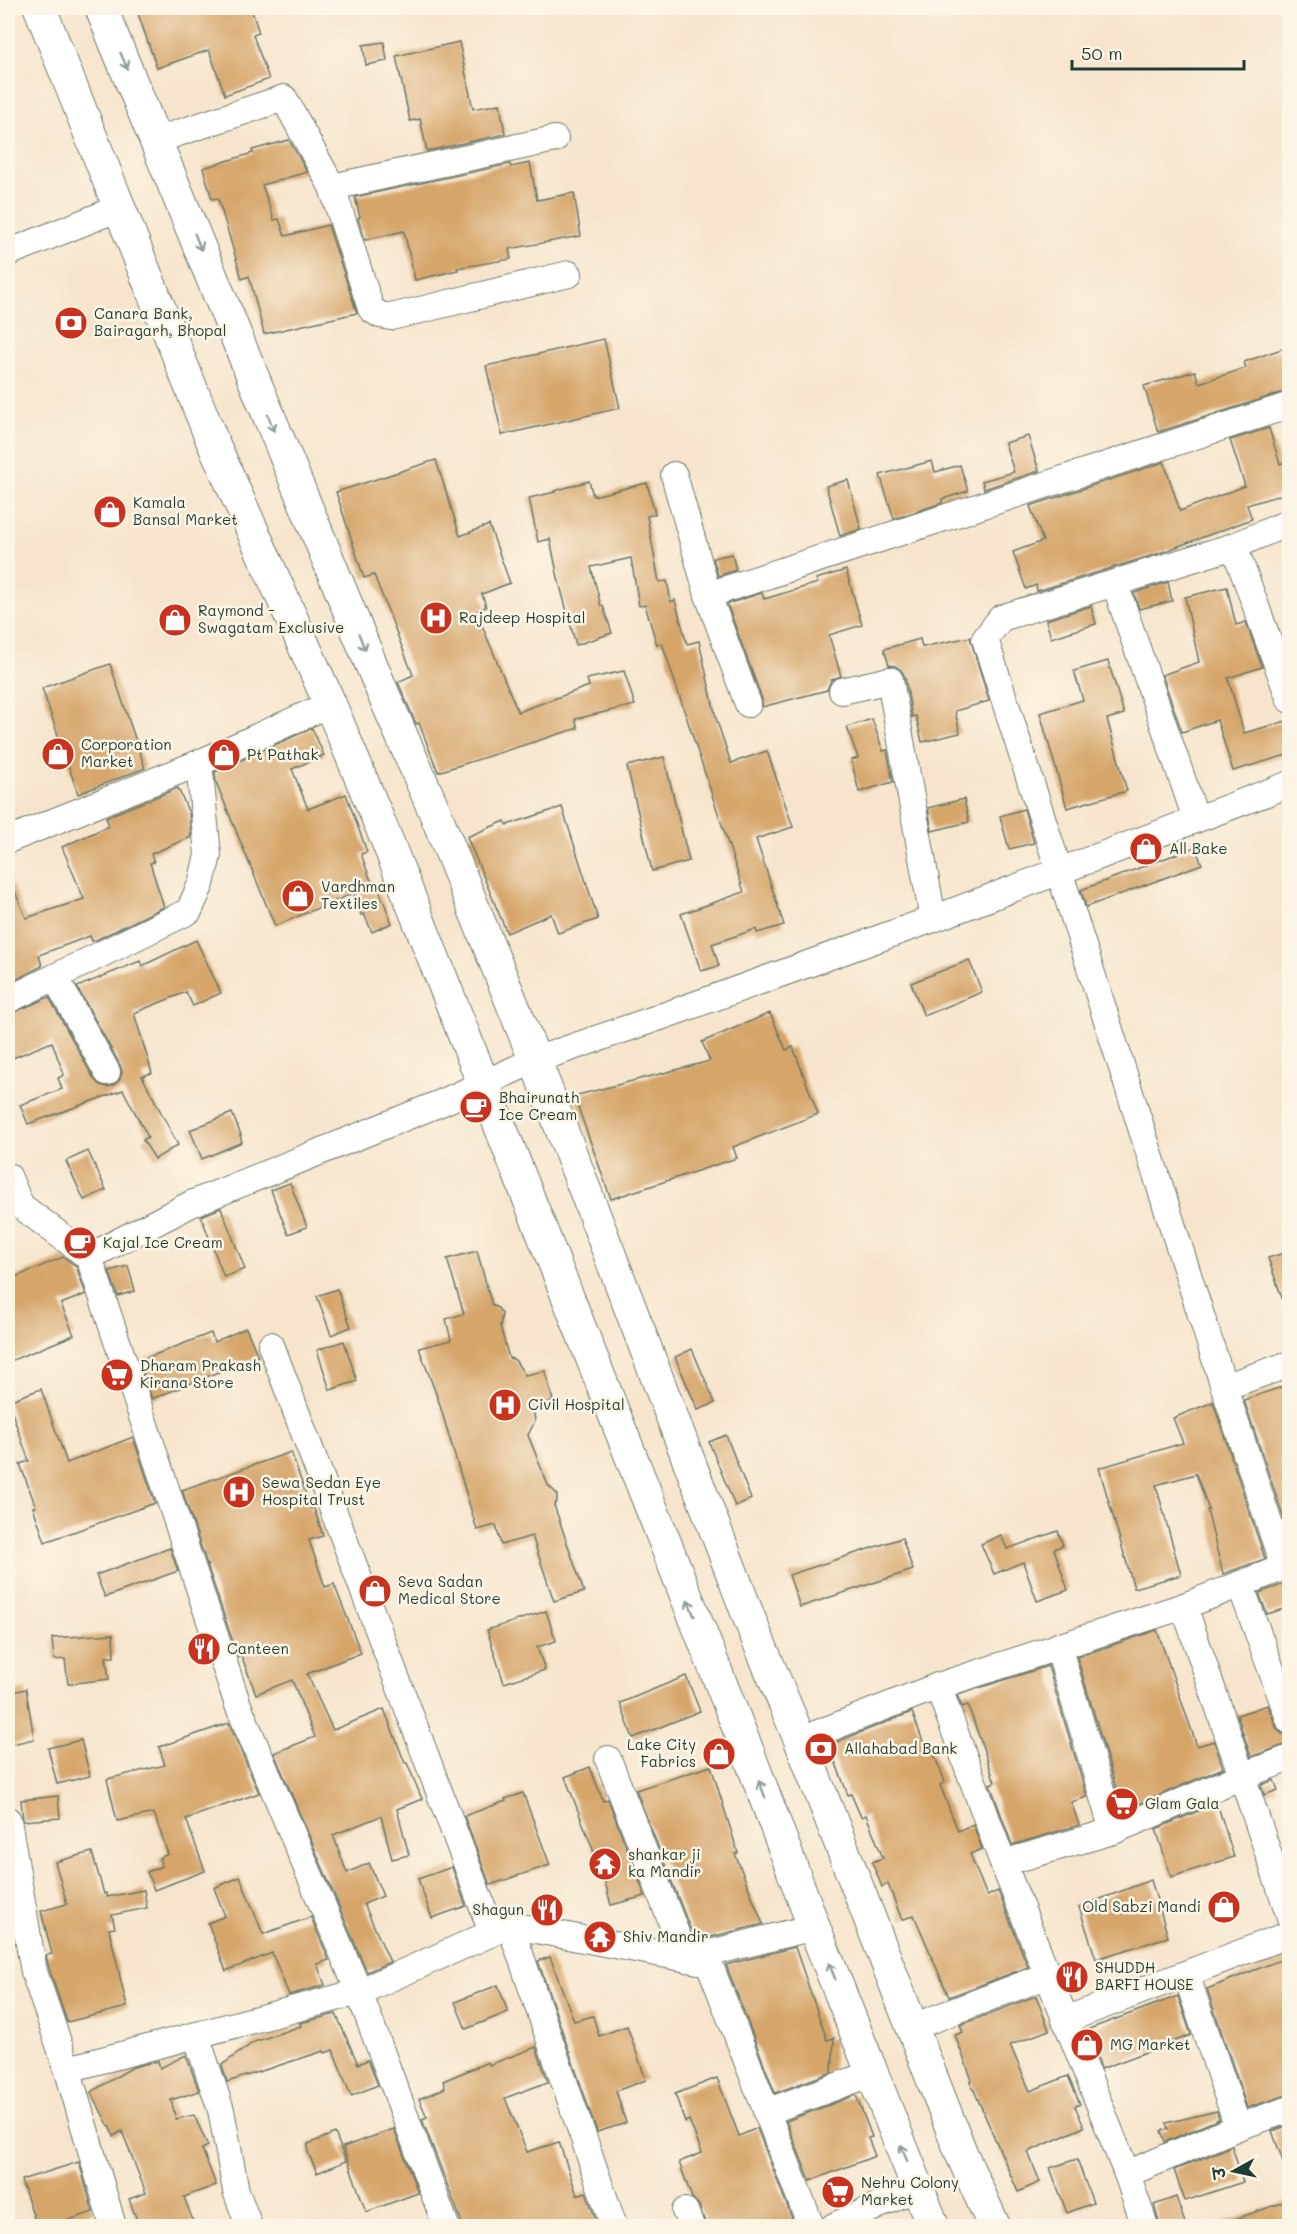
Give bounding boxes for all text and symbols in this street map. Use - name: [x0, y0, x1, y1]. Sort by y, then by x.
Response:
- scale bar: [1072, 33, 1244, 71]
- text: 50 m: [1081, 41, 1123, 65]
- one-way arrow: [119, 52, 130, 70]
- one-way arrow: [193, 232, 204, 251]
- place label: Canara Bank, Bairagarh, Bhopal: [94, 303, 227, 340]
- bank icon: Canara Bank, Bairagarh, Bhopal: [53, 305, 89, 341]
- one-way arrow: [266, 413, 277, 431]
- place label: Kamala Bansal Market: [133, 492, 238, 529]
- shop icon: Kamala Bansal Market: [92, 494, 128, 530]
- place label: Raymond - Swagatam Exclusive: [198, 600, 344, 637]
- hospital icon: Rajdeep Hospital: [418, 600, 454, 636]
- shop icon: Raymond - Swagatam Exclusive: [157, 602, 193, 638]
- place label: Rajdeep Hospital: [459, 607, 586, 627]
- one-way arrow: [357, 632, 368, 650]
- place label: Corporation Market: [81, 734, 172, 771]
- shop icon: Corporation Market: [40, 736, 76, 772]
- shop icon: Pt Pathak: [206, 737, 242, 773]
- place label: Pt Pathak: [247, 744, 318, 764]
- shop icon: All Bake: [1128, 831, 1164, 867]
- place label: All Bake: [1169, 838, 1228, 858]
- place label: Vardhman Textiles: [321, 876, 395, 913]
- shop icon: Vardhman Textiles: [280, 878, 316, 914]
- place label: Bhairunath Ice Cream: [499, 1087, 579, 1124]
- cafe icon: Bhairunath Ice Cream: [458, 1089, 494, 1125]
- cafe icon: Kajal Ice Cream: [62, 1225, 98, 1261]
- place label: Kajal Ice Cream: [103, 1232, 223, 1252]
- place label: Dharam Prakash Kirana Store: [140, 1355, 261, 1392]
- supermarket icon: Dharam Prakash Kirana Store: [99, 1357, 135, 1393]
- hospital icon: Civil Hospital: [487, 1387, 523, 1423]
- place label: Civil Hospital: [528, 1394, 625, 1414]
- place label: Sewa Sedan Eye Hospital Trust: [262, 1472, 381, 1509]
- hospital icon: Sewa Sedan Eye Hospital Trust: [221, 1474, 257, 1510]
- place label: Seva Sadan Medical Store: [398, 1571, 501, 1608]
- shop icon: Seva Sadan Medical Store: [357, 1573, 393, 1609]
- one-way arrow: [685, 1599, 696, 1618]
- restaurant icon: Canteen: [186, 1631, 222, 1667]
- place label: Canteen: [227, 1638, 289, 1658]
- bank icon: Allahabad Bank: [803, 1731, 839, 1767]
- place label: Lake City Fabrics: [627, 1734, 696, 1771]
- shop icon: Lake City Fabrics: [701, 1736, 737, 1772]
- place label: Allahabad Bank: [844, 1738, 957, 1758]
- one-way arrow: [756, 1780, 767, 1799]
- supermarket icon: Glam Gala: [1104, 1786, 1140, 1822]
- place label: Glam Gala: [1145, 1793, 1220, 1813]
- place label: shankar ji ka Mandir: [628, 1844, 701, 1881]
- temple icon: shankar ji ka Mandir: [587, 1846, 623, 1882]
- shop icon: Old Sabzi Mandi: [1206, 1889, 1242, 1925]
- restaurant icon: Shagun: [529, 1892, 565, 1928]
- place label: Old Sabzi Mandi: [1082, 1896, 1201, 1916]
- place label: Shagun: [473, 1899, 524, 1919]
- temple icon: Shiv Mandir: [582, 1919, 618, 1955]
- place label: Shiv Mandir: [623, 1926, 708, 1946]
- place label: SHUDDH BARFI HOUSE: [1095, 1957, 1194, 1994]
- restaurant icon: SHUDDH BARFI HOUSE: [1054, 1959, 1090, 1995]
- one-way arrow: [826, 1963, 837, 1981]
- shop icon: MG Market: [1069, 2027, 1105, 2063]
- place label: MG Market: [1110, 2034, 1191, 2054]
- north arrow: [1204, 2141, 1264, 2201]
- one-way arrow: [898, 2144, 909, 2162]
- text: उ: [1207, 2165, 1230, 2182]
- place label: Nehru Colony Market: [861, 2172, 959, 2209]
- supermarket icon: Nehru Colony Market: [820, 2174, 856, 2210]

